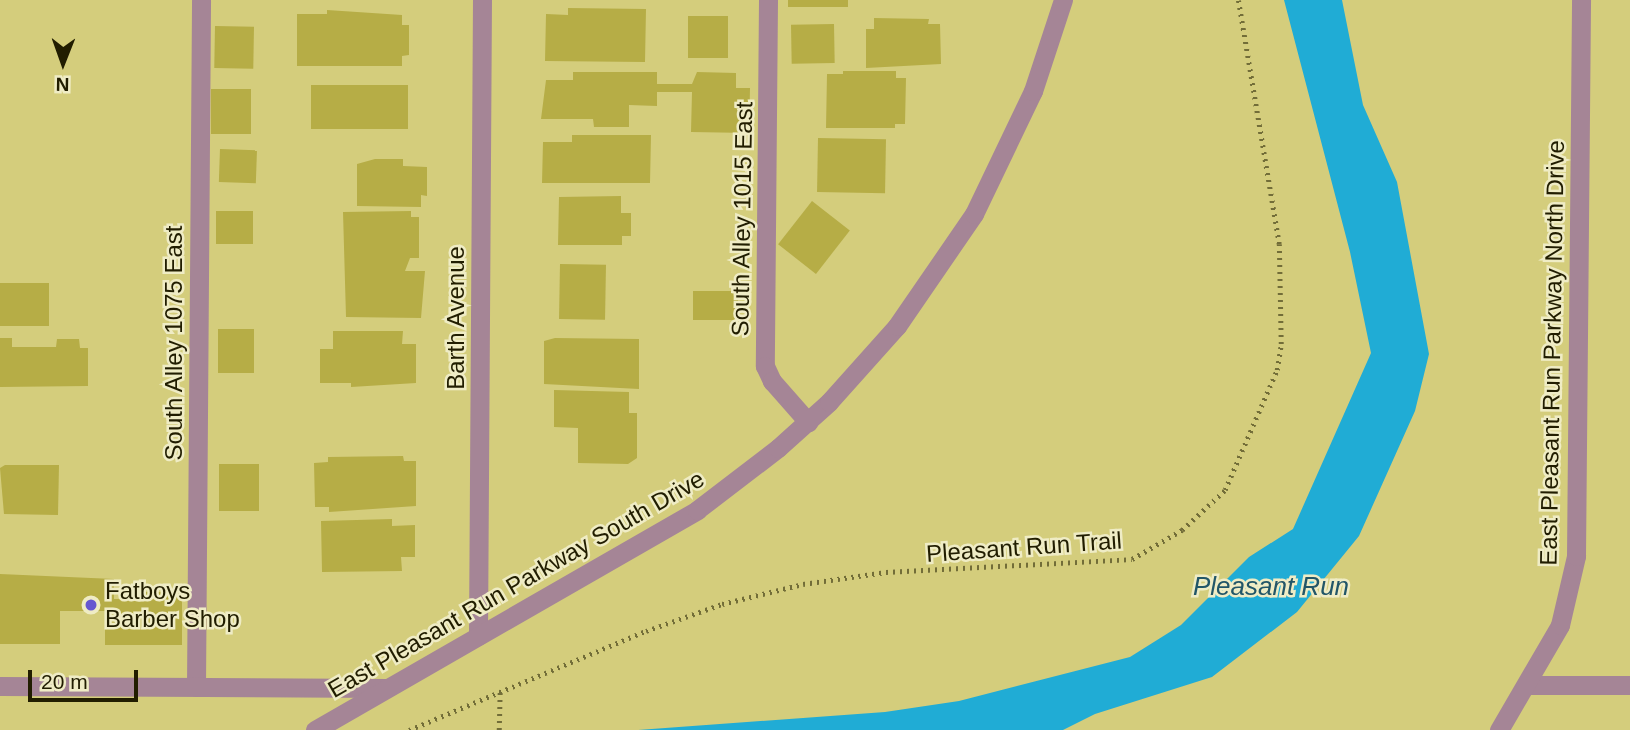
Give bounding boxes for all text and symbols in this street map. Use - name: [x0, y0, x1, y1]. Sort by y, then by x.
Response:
- north arrow: [28, 28, 98, 98]
- text: N: [56, 74, 70, 95]
- street label: South Alley 1015 East: [726, 101, 758, 337]
- street label: East Pleasant Run Parkway North Drive: [1534, 140, 1570, 566]
- street label: South Alley 1075 East: [160, 225, 188, 461]
- street label: Barth Avenue: [442, 246, 470, 390]
- street label: East Pleasant Run Parkway South Drive: [323, 464, 709, 704]
- street label: Pleasant Run Trail: [925, 526, 1123, 568]
- water label: Pleasant Run: [1193, 571, 1349, 603]
- place label: Fatboys Barber Shop: [105, 577, 240, 633]
- marker: Fatboys Barber Shop: [83, 597, 99, 613]
- scale bar: [32, 656, 142, 700]
- text: 20 m: [41, 670, 88, 693]

